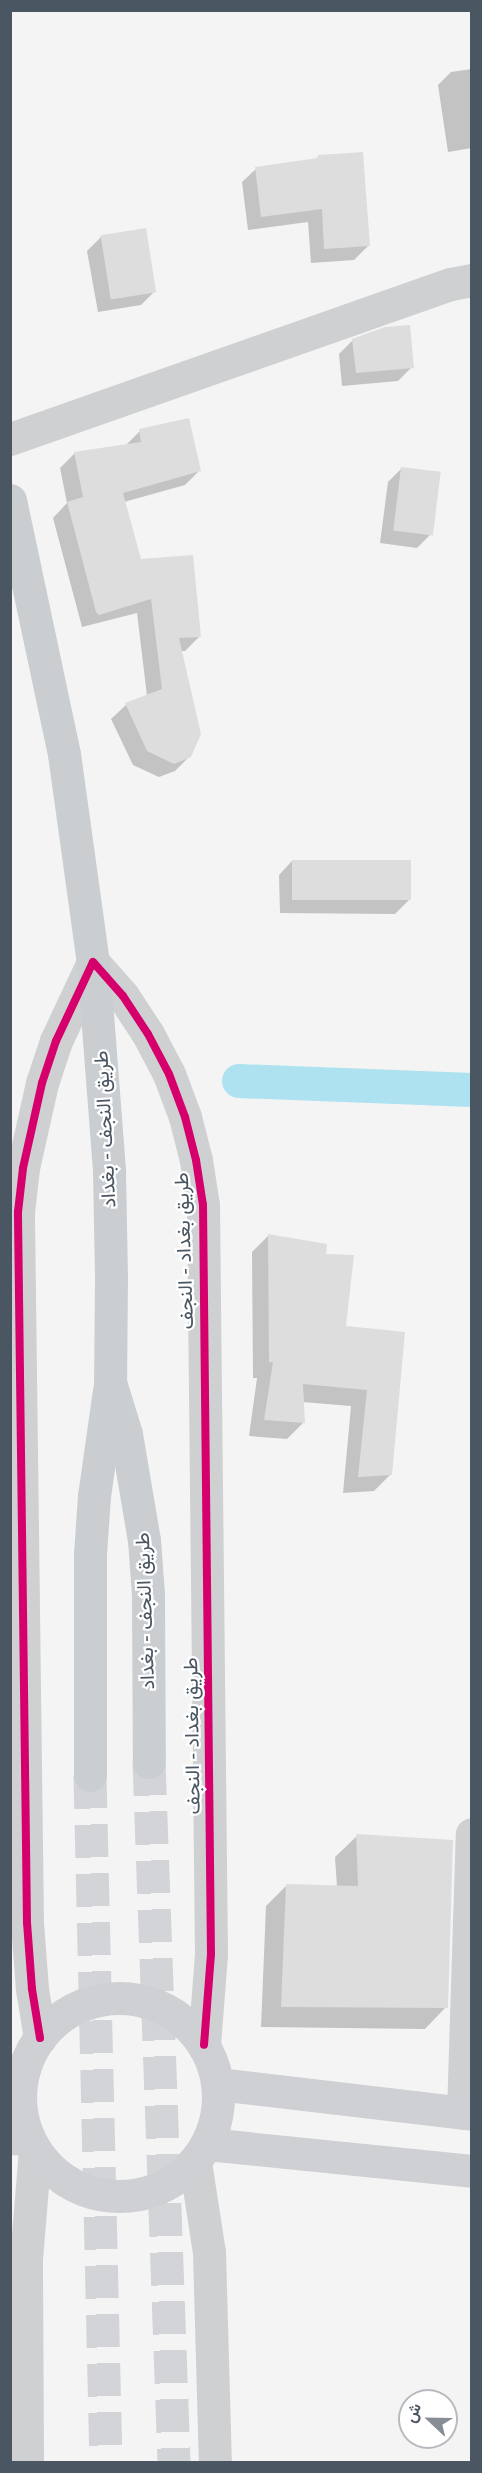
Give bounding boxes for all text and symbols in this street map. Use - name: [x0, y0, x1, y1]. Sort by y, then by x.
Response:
- street label: طريق النجف - بغداد: [89, 1050, 121, 1208]
- street label: طريق بغداد - النجف: [169, 1172, 199, 1330]
- street label: طريق النجف - بغداد: [130, 1532, 160, 1690]
- street label: طريق بغداد - النجف: [179, 1657, 205, 1815]
- north arrow: [398, 2389, 458, 2449]
- text: ش: [401, 2401, 424, 2425]

